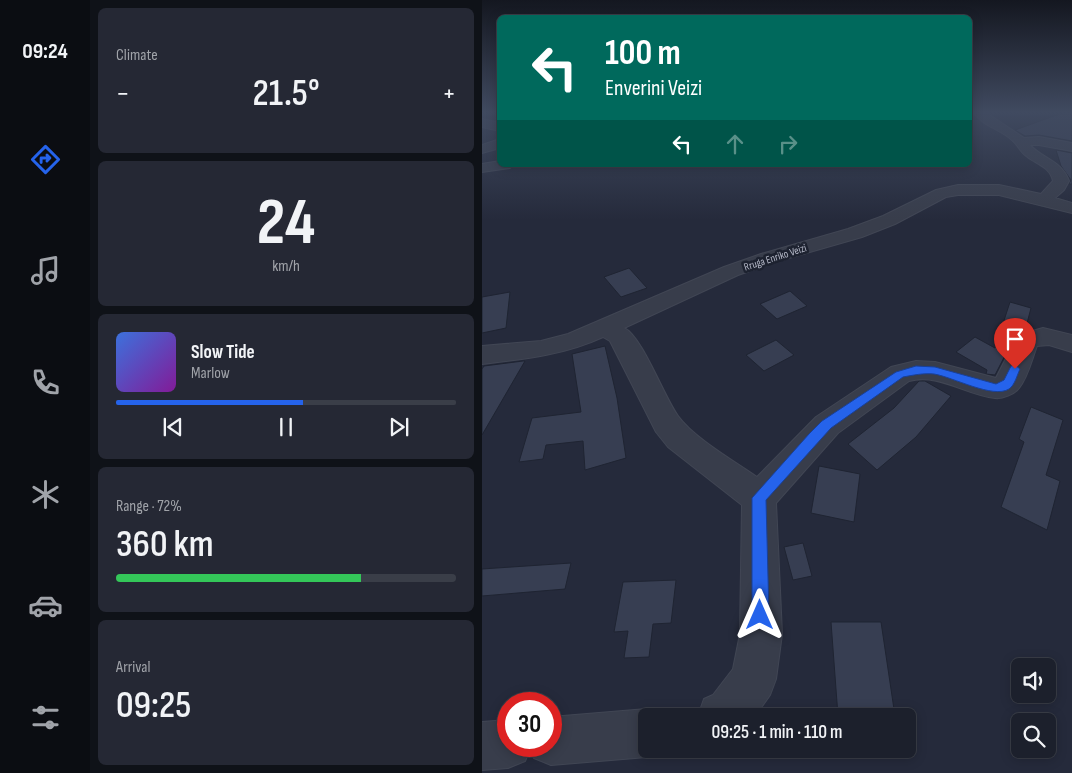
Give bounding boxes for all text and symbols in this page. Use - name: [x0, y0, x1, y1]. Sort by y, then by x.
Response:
- text: 100 m: [605, 32, 681, 75]
- icon: left: [522, 35, 587, 100]
- text: 09:24: [22, 38, 68, 65]
- text: Climate: [116, 46, 158, 65]
- text: 21.5°: [252, 71, 320, 116]
- text: Enverini Veizi: [605, 75, 702, 102]
- text: −: [116, 77, 130, 110]
- text: +: [442, 77, 456, 110]
- icon: left: [668, 130, 696, 158]
- icon: ahead: [721, 130, 749, 158]
- icon: right: [774, 130, 802, 158]
- icon: directions: [28, 142, 63, 177]
- text: 24: [257, 185, 315, 263]
- street label: Rruga Enriko Veizi: [742, 241, 808, 274]
- icon: music: [28, 253, 63, 288]
- text: km/h: [272, 257, 300, 276]
- pin: [994, 318, 1036, 369]
- icon: arrive: [1001, 325, 1029, 353]
- text: Slow Tide: [191, 341, 255, 364]
- text: Marlow: [191, 364, 230, 383]
- icon: phone: [28, 365, 63, 400]
- icon: previous: [159, 413, 187, 441]
- icon: pause: [272, 413, 300, 441]
- icon: next: [385, 413, 413, 441]
- icon: climate: [28, 477, 63, 512]
- text: Range · 72%: [116, 497, 182, 516]
- text: 360 km: [116, 522, 214, 567]
- icon: car: [28, 588, 63, 623]
- position arrow: [733, 588, 785, 640]
- text: Arrival: [116, 658, 150, 677]
- map controls: [1011, 658, 1056, 758]
- button: sound: [1011, 658, 1056, 703]
- text: 09:25: [116, 683, 191, 728]
- speed limit sign: 30: [497, 692, 562, 757]
- icon: filters: [28, 700, 63, 735]
- button: search: [1011, 713, 1056, 758]
- text: 09:25 · 1 min · 110 m: [711, 721, 843, 744]

